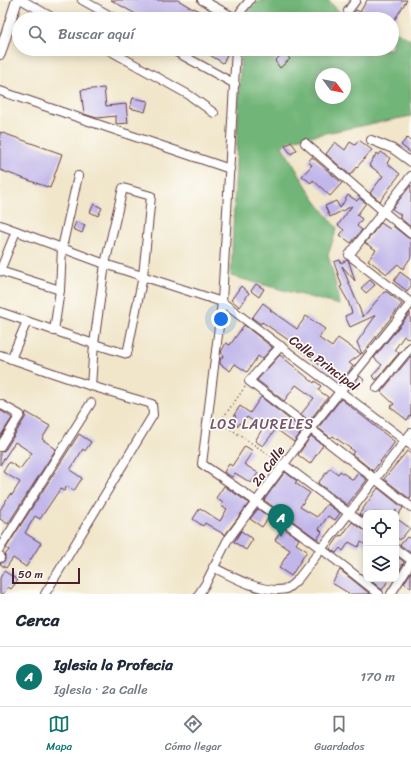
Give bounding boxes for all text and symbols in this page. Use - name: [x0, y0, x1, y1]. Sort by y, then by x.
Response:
- search box: [12, 12, 399, 56]
- text: Buscar aquí: [58, 21, 135, 47]
- icon: search: [26, 23, 48, 45]
- north arrow: [315, 68, 351, 104]
- your location: [211, 309, 231, 329]
- street label: Calle Principal: [284, 329, 364, 397]
- district label: LOS LAURELES: [210, 412, 314, 437]
- street label: 2a Calle: [245, 441, 291, 491]
- pin: A: [268, 504, 294, 537]
- map controls: [363, 510, 399, 582]
- button: locate: [363, 510, 399, 546]
- button: layers: [363, 546, 399, 582]
- text: 50 m: [18, 565, 43, 584]
- scale bar: [12, 566, 80, 585]
- text: Cerca: [16, 605, 59, 635]
- text: Iglesia la Profecia: [54, 652, 173, 678]
- text: A: [25, 665, 33, 688]
- text: 170 m: [360, 665, 395, 688]
- text: Iglesia · 2a Calle: [54, 678, 148, 701]
- tab: Mapa: [46, 713, 72, 756]
- tab: Cómo llegar: [165, 713, 222, 756]
- tab: Guardados: [314, 713, 365, 756]

